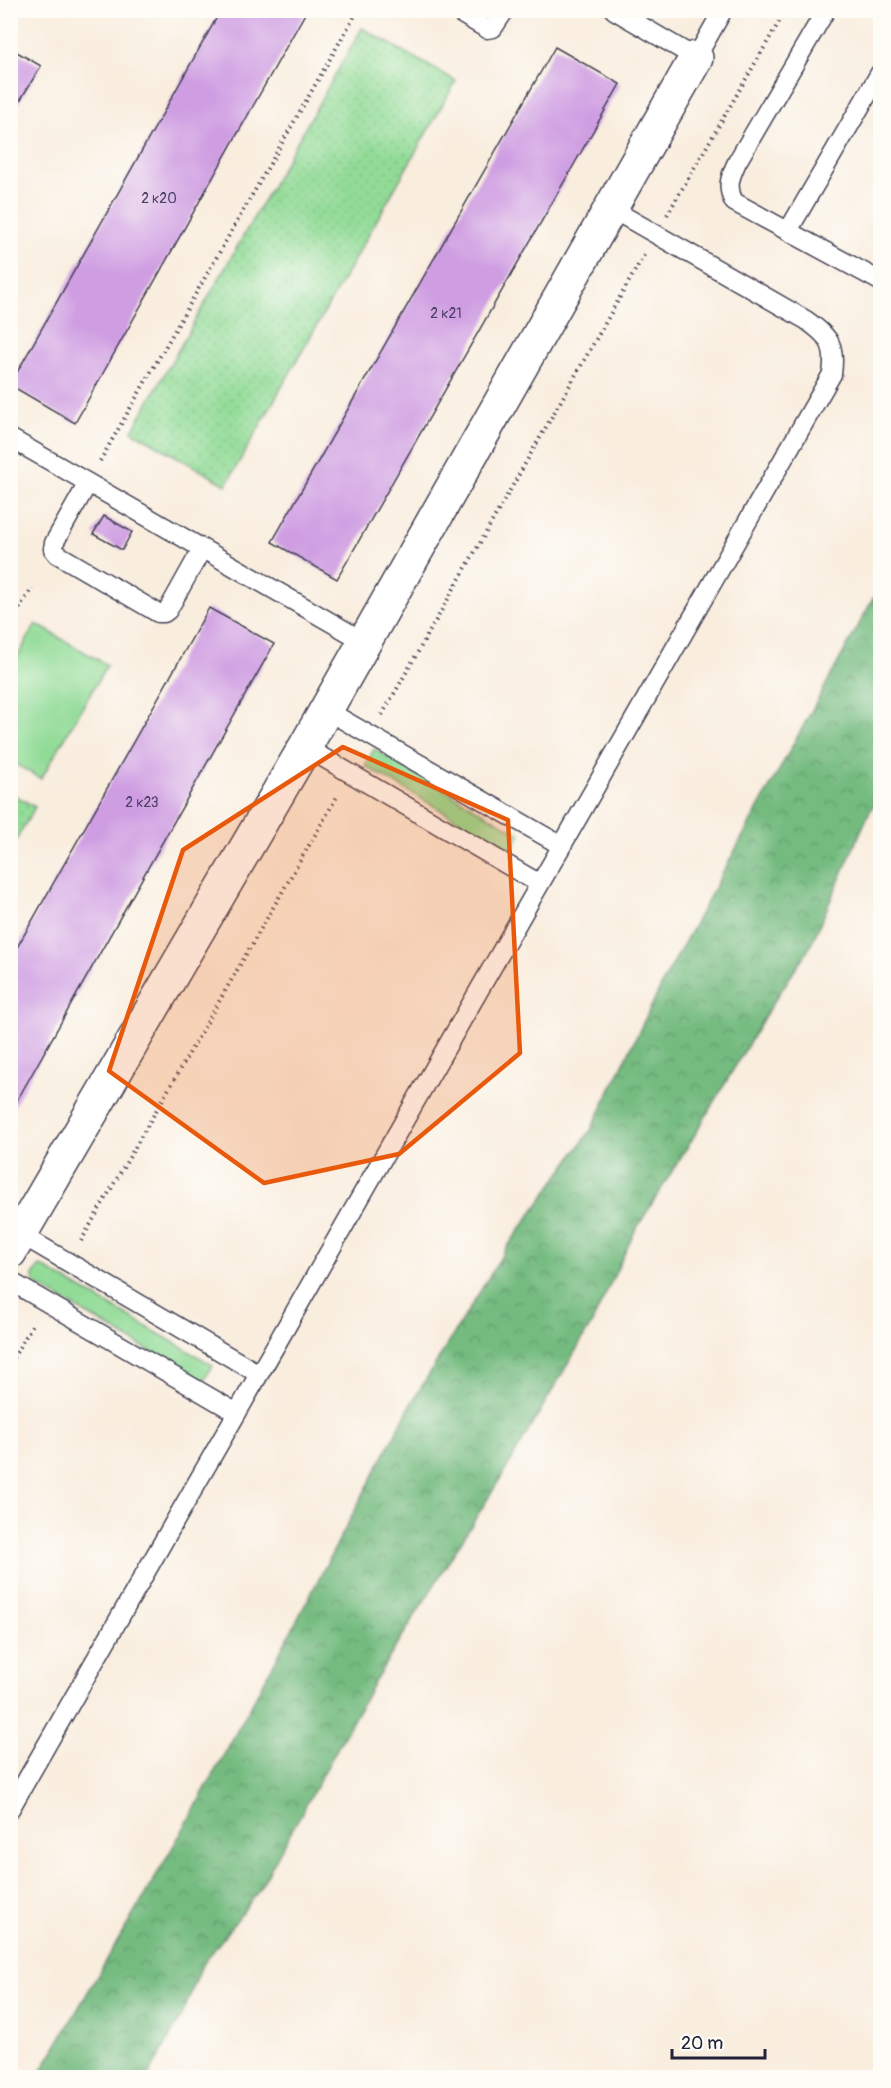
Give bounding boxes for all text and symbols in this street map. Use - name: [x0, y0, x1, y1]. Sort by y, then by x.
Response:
- house number: 2 к20: [141, 190, 177, 207]
- house number: 2 к21: [430, 305, 462, 322]
- house number: 2 к23: [125, 794, 159, 811]
- scale bar: [672, 2022, 765, 2060]
- text: 20 m: [681, 2032, 723, 2055]

